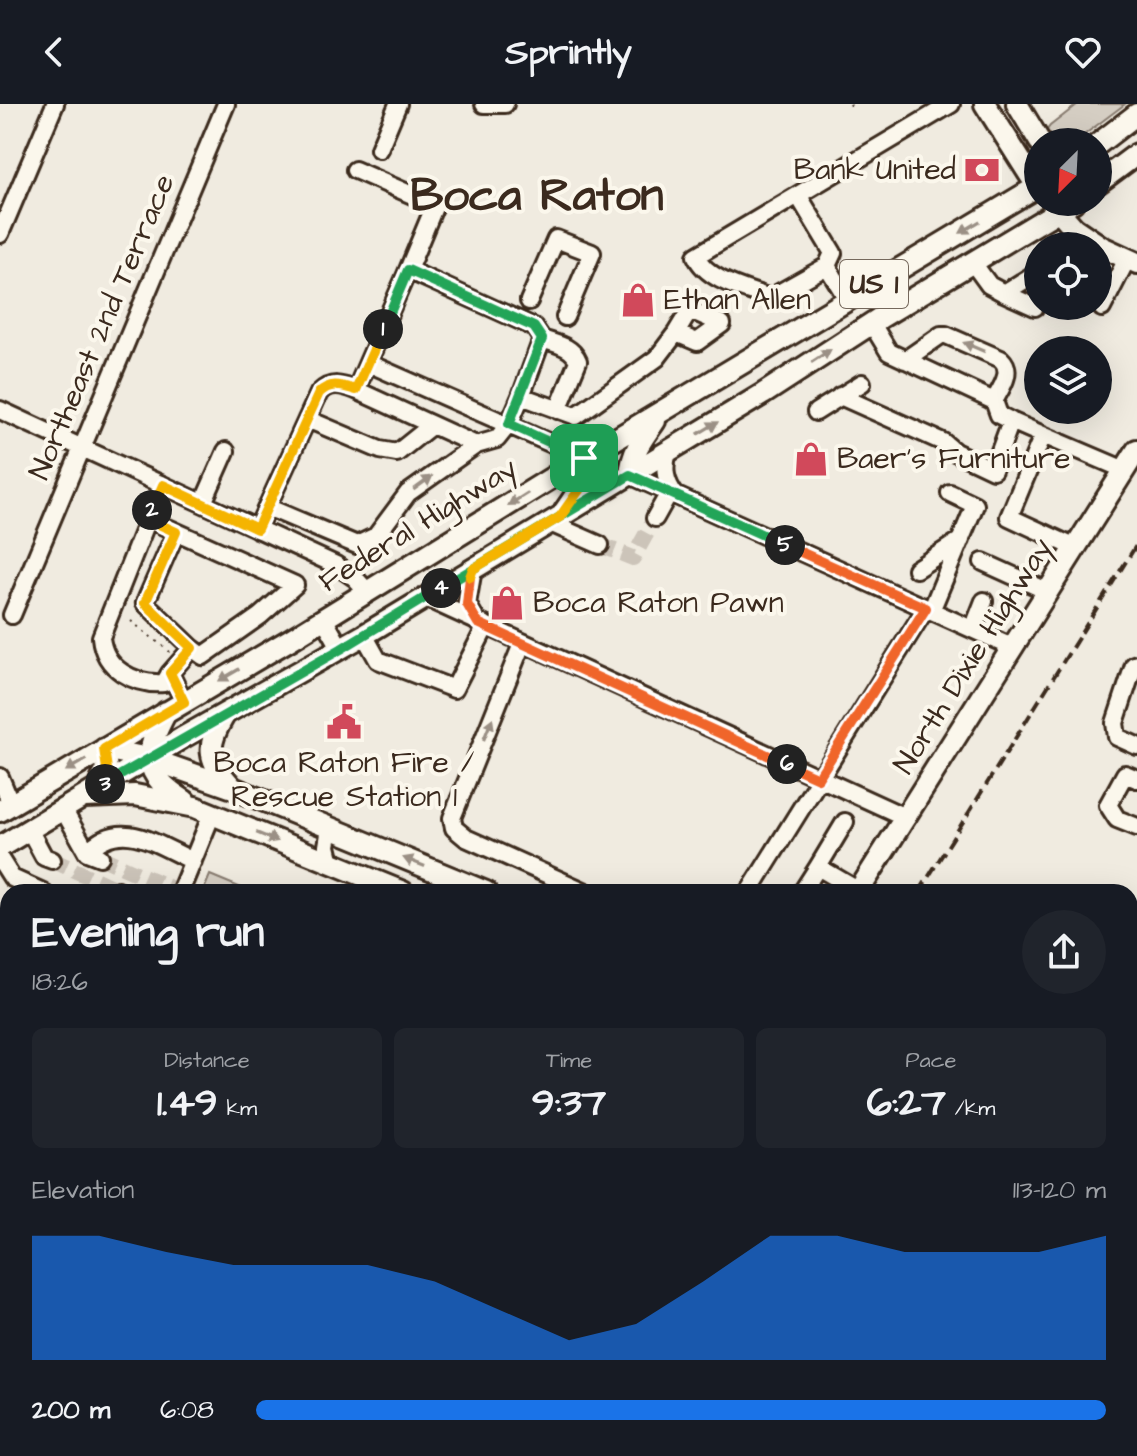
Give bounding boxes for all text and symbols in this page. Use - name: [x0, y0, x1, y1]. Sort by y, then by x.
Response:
- text: Sprintly: [505, 27, 632, 78]
- icon: back: [32, 30, 76, 74]
- icon: heart: [1061, 30, 1105, 74]
- north arrow: [1024, 128, 1112, 216]
- map controls: [1024, 128, 1112, 424]
- place label: Bank United: [794, 149, 956, 191]
- bank icon: Bank United: [963, 151, 1001, 189]
- district label: Boca Raton: [410, 165, 664, 229]
- street label: Northeast 2nd Terrace: [19, 168, 185, 486]
- one-way arrow: [959, 220, 981, 234]
- button: locate: [1024, 232, 1112, 320]
- road number: US 1: [840, 260, 908, 308]
- place label: Ethan Allen: [664, 279, 811, 321]
- shop icon: Ethan Allen: [619, 281, 657, 319]
- pin: 1: [363, 309, 403, 349]
- text: 1: [382, 313, 384, 344]
- button: layers: [1024, 336, 1112, 424]
- one-way arrow: [962, 340, 985, 353]
- one-way arrow: [811, 349, 832, 364]
- one-way arrow: [697, 421, 719, 435]
- pin: [550, 424, 618, 492]
- icon: arrive: [562, 436, 606, 480]
- place label: Baer's Furniture: [837, 438, 1071, 480]
- shop icon: Baer's Furniture: [792, 440, 830, 478]
- street label: Federal Highway: [311, 447, 526, 604]
- one-way arrow: [412, 476, 433, 491]
- pin: 2: [132, 490, 172, 530]
- one-way arrow: [507, 492, 529, 506]
- text: 2: [146, 494, 158, 525]
- pin: 5: [765, 525, 805, 565]
- text: 5: [777, 529, 793, 560]
- street label: North Dixie Highway: [883, 530, 1064, 783]
- pin: 4: [421, 568, 461, 608]
- text: 4: [434, 572, 448, 603]
- place label: Boca Raton Pawn: [533, 582, 784, 624]
- shop icon: Boca Raton Pawn: [488, 584, 526, 622]
- one-way arrow: [218, 668, 240, 682]
- public building icon: Boca Raton Fire / Rescue Station 1: [325, 703, 363, 741]
- one-way arrow: [482, 717, 495, 741]
- place label: Boca Raton Fire / Rescue Station 1: [214, 742, 474, 818]
- pin: 6: [767, 744, 807, 784]
- text: 6: [780, 748, 794, 779]
- one-way arrow: [65, 758, 87, 772]
- pin: 3: [85, 764, 125, 804]
- text: 3: [99, 768, 111, 799]
- one-way arrow: [255, 830, 279, 843]
- one-way arrow: [402, 856, 426, 869]
- text: Evening run: [32, 903, 264, 964]
- button: share: [1022, 910, 1106, 994]
- text: 18:26: [32, 964, 88, 1000]
- text: Distance: [164, 1045, 250, 1076]
- text: Time: [546, 1045, 592, 1076]
- text: Pace: [905, 1045, 957, 1076]
- text: 1.49: [157, 1076, 218, 1131]
- text: 9:37: [532, 1076, 606, 1131]
- text: 6:27: [867, 1076, 946, 1131]
- text: km: [218, 1093, 257, 1124]
- text: /km: [946, 1093, 995, 1124]
- text: Elevation: [32, 1172, 134, 1208]
- text: 113–120 m: [1013, 1172, 1106, 1208]
- text: 200 m: [32, 1392, 110, 1428]
- text: 6:08: [160, 1392, 214, 1428]

